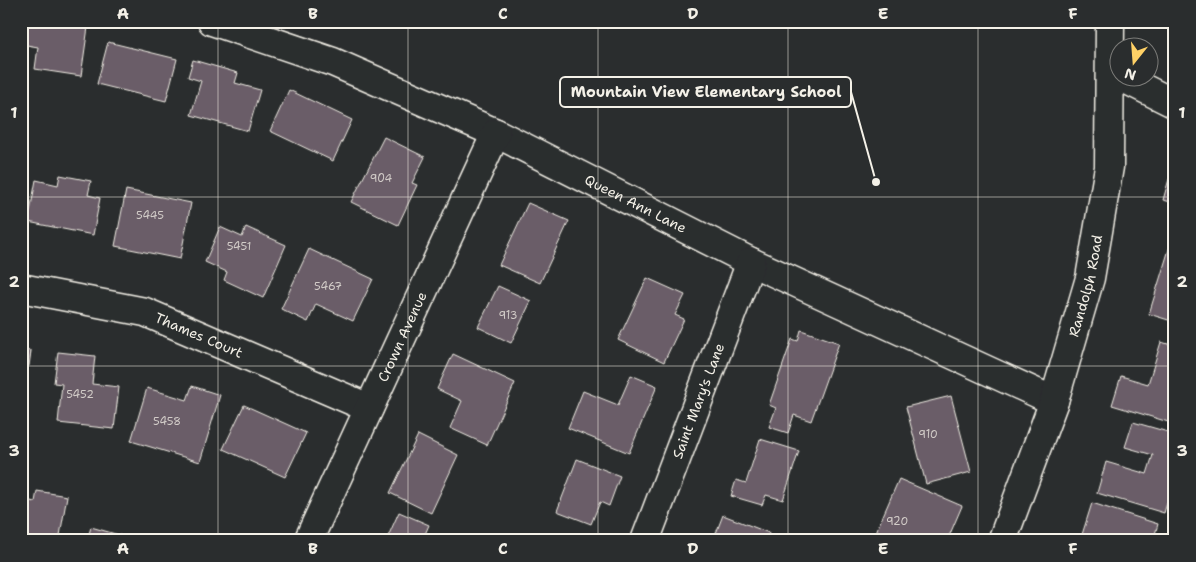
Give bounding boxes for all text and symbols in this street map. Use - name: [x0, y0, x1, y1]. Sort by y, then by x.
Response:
- text: A: [117, 3, 129, 24]
- text: B: [308, 3, 318, 24]
- text: C: [498, 3, 508, 24]
- text: D: [687, 3, 699, 24]
- text: E: [878, 3, 888, 24]
- text: F: [1068, 3, 1078, 24]
- north arrow: [1108, 38, 1158, 88]
- text: N: [1122, 64, 1138, 85]
- callout: Mountain View Elementary School: [560, 77, 851, 107]
- text: Mountain View Elementary School: [571, 82, 841, 102]
- text: 1: [10, 102, 18, 123]
- text: 1: [1178, 102, 1186, 123]
- street label: Queen Ann Lane: [582, 170, 690, 237]
- house number: 904: [370, 171, 393, 186]
- house number: 5445: [136, 208, 164, 223]
- street label: Randolph Road: [1064, 233, 1106, 339]
- house number: 5451: [227, 239, 251, 254]
- text: 2: [8, 271, 20, 292]
- text: 2: [1176, 271, 1188, 292]
- house number: 5467: [314, 279, 342, 294]
- street label: Crown Avenue: [374, 289, 431, 385]
- street label: Thames Court: [152, 308, 246, 362]
- house number: 913: [498, 308, 518, 323]
- street label: Saint Mary's Lane: [668, 340, 728, 461]
- house number: 5452: [66, 387, 94, 402]
- house number: 5458: [153, 414, 181, 429]
- house number: 910: [918, 427, 938, 442]
- text: 3: [8, 440, 20, 461]
- text: 3: [1176, 440, 1188, 461]
- house number: 920: [886, 514, 908, 529]
- text: A: [117, 538, 129, 559]
- text: B: [308, 538, 318, 559]
- text: C: [498, 538, 508, 559]
- text: D: [687, 538, 699, 559]
- text: E: [878, 538, 888, 559]
- text: F: [1068, 538, 1078, 559]

